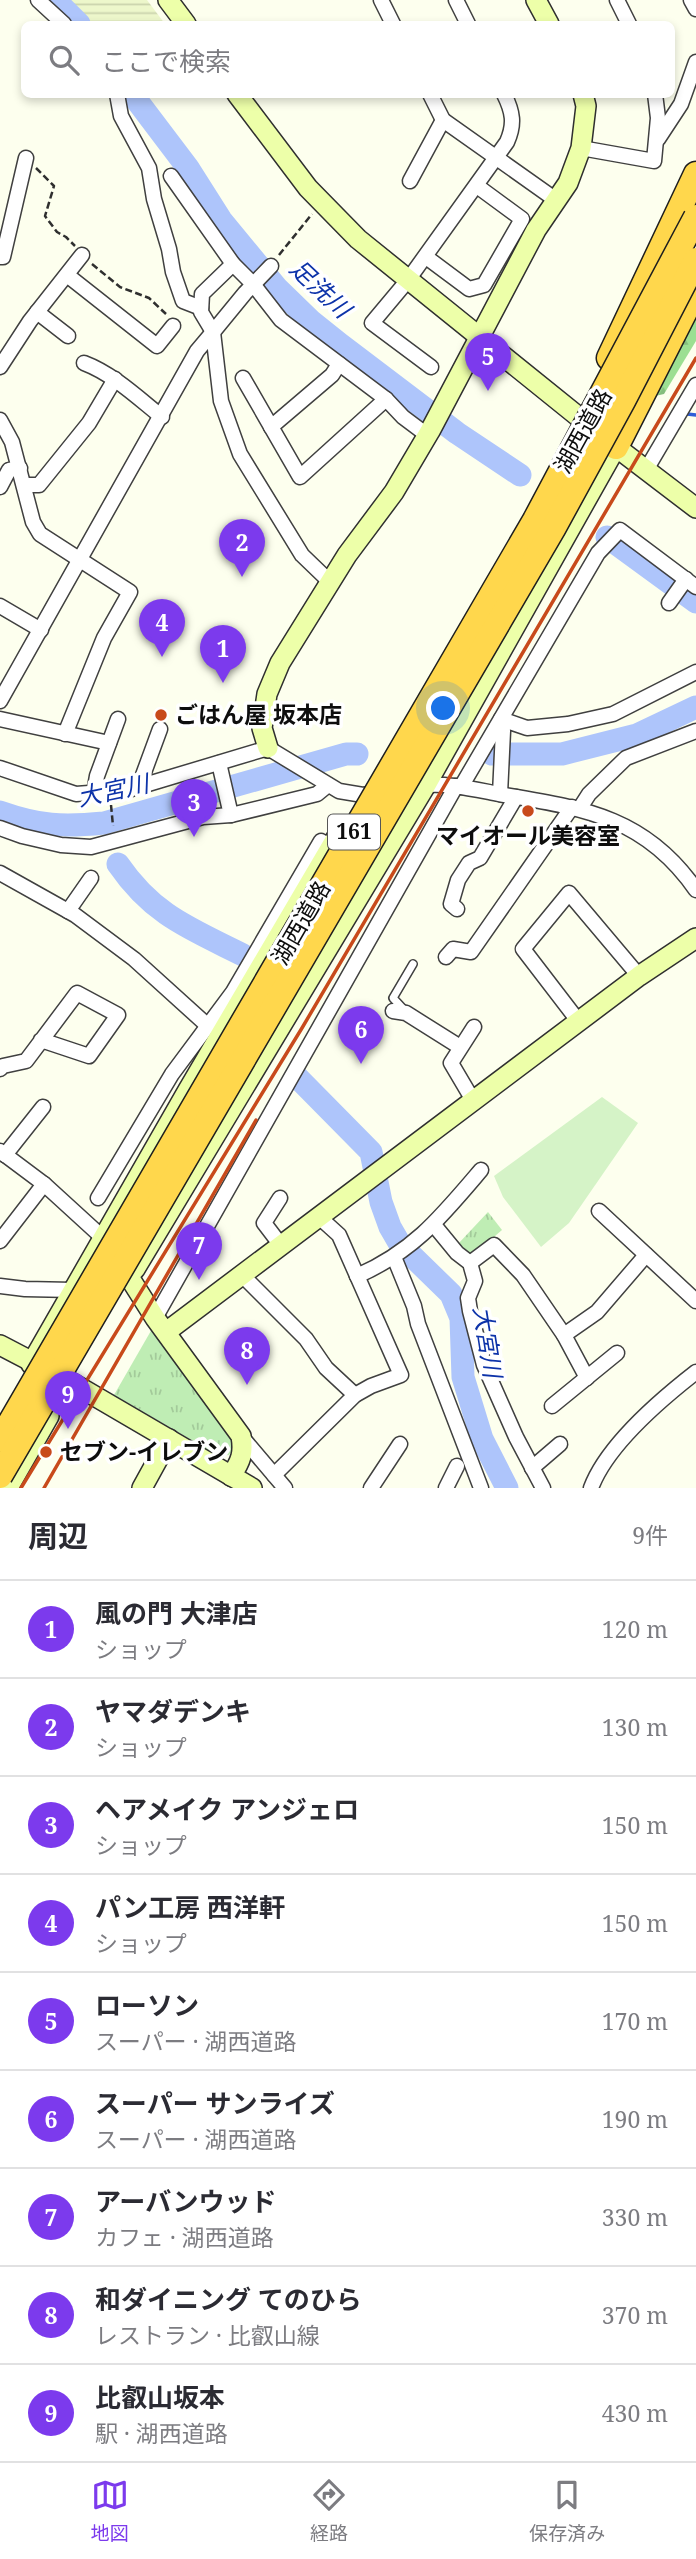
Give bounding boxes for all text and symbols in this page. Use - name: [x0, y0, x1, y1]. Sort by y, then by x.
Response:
- search box: [21, 21, 675, 98]
- icon: search: [45, 41, 83, 79]
- text: ここで検索: [101, 43, 231, 79]
- water label: 足洗川: [283, 251, 361, 327]
- pin: 5: [465, 333, 511, 391]
- street label: 湖西道路: [546, 383, 618, 479]
- pin: 2: [219, 519, 265, 577]
- pin: 4: [139, 599, 185, 657]
- pin: 1: [200, 625, 246, 683]
- your location: [426, 691, 460, 725]
- place label: ごはん屋 坂本店: [175, 698, 342, 730]
- marker: ごはん屋 坂本店: [153, 707, 169, 723]
- water label: 大宮川: [74, 765, 154, 813]
- pin: 3: [171, 779, 217, 837]
- marker: マイオール美容室: [520, 803, 536, 819]
- road number: 161: [328, 814, 380, 850]
- place label: マイオール美容室: [436, 819, 620, 851]
- street label: 湖西道路: [263, 875, 337, 970]
- pin: 6: [338, 1006, 384, 1064]
- pin: 7: [176, 1222, 222, 1280]
- water label: 大宮川: [467, 1304, 511, 1383]
- pin: 8: [224, 1327, 270, 1385]
- pin: 9: [45, 1371, 91, 1429]
- place label: セブン-イレブン: [60, 1435, 228, 1467]
- marker: セブン-イレブン: [38, 1444, 54, 1460]
- text: 周辺: [28, 1515, 88, 1556]
- text: 9件: [632, 1519, 668, 1551]
- text: 風の門 大津店: [95, 1595, 258, 1631]
- text: 1: [45, 1613, 58, 1645]
- text: 120 m: [602, 1613, 668, 1645]
- text: ショップ: [95, 1633, 187, 1665]
- text: ヤマダデンキ: [95, 1693, 251, 1729]
- text: 2: [45, 1711, 58, 1743]
- text: 130 m: [602, 1711, 668, 1743]
- text: ショップ: [95, 1731, 187, 1763]
- text: ヘアメイク アンジェロ: [95, 1791, 359, 1827]
- text: 3: [45, 1809, 58, 1841]
- text: 150 m: [602, 1809, 668, 1841]
- text: ショップ: [95, 1829, 187, 1861]
- text: パン工房 西洋軒: [95, 1889, 285, 1925]
- text: 4: [45, 1907, 58, 1939]
- text: 150 m: [602, 1907, 668, 1939]
- text: ショップ: [95, 1927, 187, 1959]
- text: ローソン: [95, 1987, 199, 2023]
- text: 5: [45, 2005, 58, 2037]
- text: 170 m: [602, 2005, 668, 2037]
- text: スーパー · 湖西道路: [95, 2025, 296, 2057]
- text: スーパー サンライズ: [95, 2085, 335, 2121]
- text: 6: [45, 2103, 58, 2135]
- text: 190 m: [602, 2103, 668, 2135]
- text: スーパー · 湖西道路: [95, 2123, 296, 2155]
- text: アーバンウッド: [95, 2183, 276, 2219]
- text: 7: [45, 2201, 58, 2233]
- text: 330 m: [602, 2201, 668, 2233]
- text: カフェ · 湖西道路: [95, 2221, 274, 2253]
- text: 和ダイニング てのひら: [95, 2281, 362, 2317]
- text: 8: [45, 2299, 58, 2331]
- text: 370 m: [602, 2299, 668, 2331]
- text: レストラン · 比叡山線: [95, 2319, 320, 2351]
- text: 比叡山坂本: [95, 2379, 225, 2415]
- text: 9: [45, 2397, 58, 2429]
- text: 430 m: [602, 2397, 668, 2429]
- text: 駅 · 湖西道路: [95, 2417, 228, 2449]
- tab: 地図: [91, 2476, 129, 2546]
- tab: 経路: [310, 2476, 348, 2546]
- tab: 保存済み: [529, 2476, 605, 2546]

